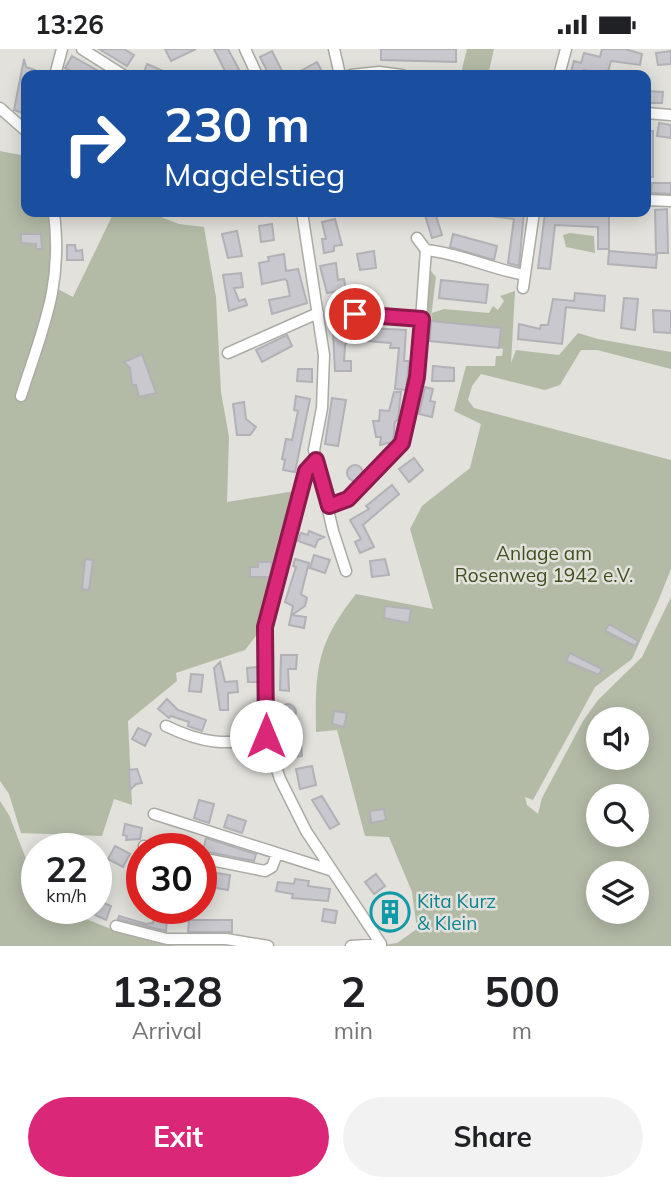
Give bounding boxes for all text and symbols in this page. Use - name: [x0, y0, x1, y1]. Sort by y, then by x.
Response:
- text: 13:26: [35, 8, 104, 41]
- text: 230 m: [164, 93, 310, 154]
- icon: right: [49, 98, 140, 189]
- text: Magdelstieg: [164, 154, 345, 194]
- pin: [325, 284, 385, 344]
- icon: arrive: [336, 295, 374, 333]
- park label: Anlage am Rosenweg 1942 e.V.: [455, 541, 633, 587]
- position arrow: [229, 699, 303, 773]
- map controls: [586, 707, 649, 924]
- button: sound: [586, 707, 649, 770]
- button: search: [586, 784, 649, 847]
- speed limit sign: 30: [126, 833, 217, 924]
- text: 22: [45, 847, 88, 891]
- button: layers: [586, 861, 649, 924]
- text: km/h: [46, 884, 87, 907]
- place label: Kita Kurz & Klein: [417, 889, 496, 935]
- building icon: Kita Kurz & Klein: [369, 891, 411, 933]
- text: 13:28: [111, 965, 222, 1018]
- text: 2: [341, 965, 366, 1018]
- text: 500: [484, 965, 560, 1018]
- text: Arrival: [132, 1016, 202, 1045]
- text: min: [334, 1016, 373, 1045]
- text: m: [512, 1016, 532, 1045]
- button: Exit: [28, 1097, 329, 1177]
- button: Share: [343, 1097, 643, 1177]

